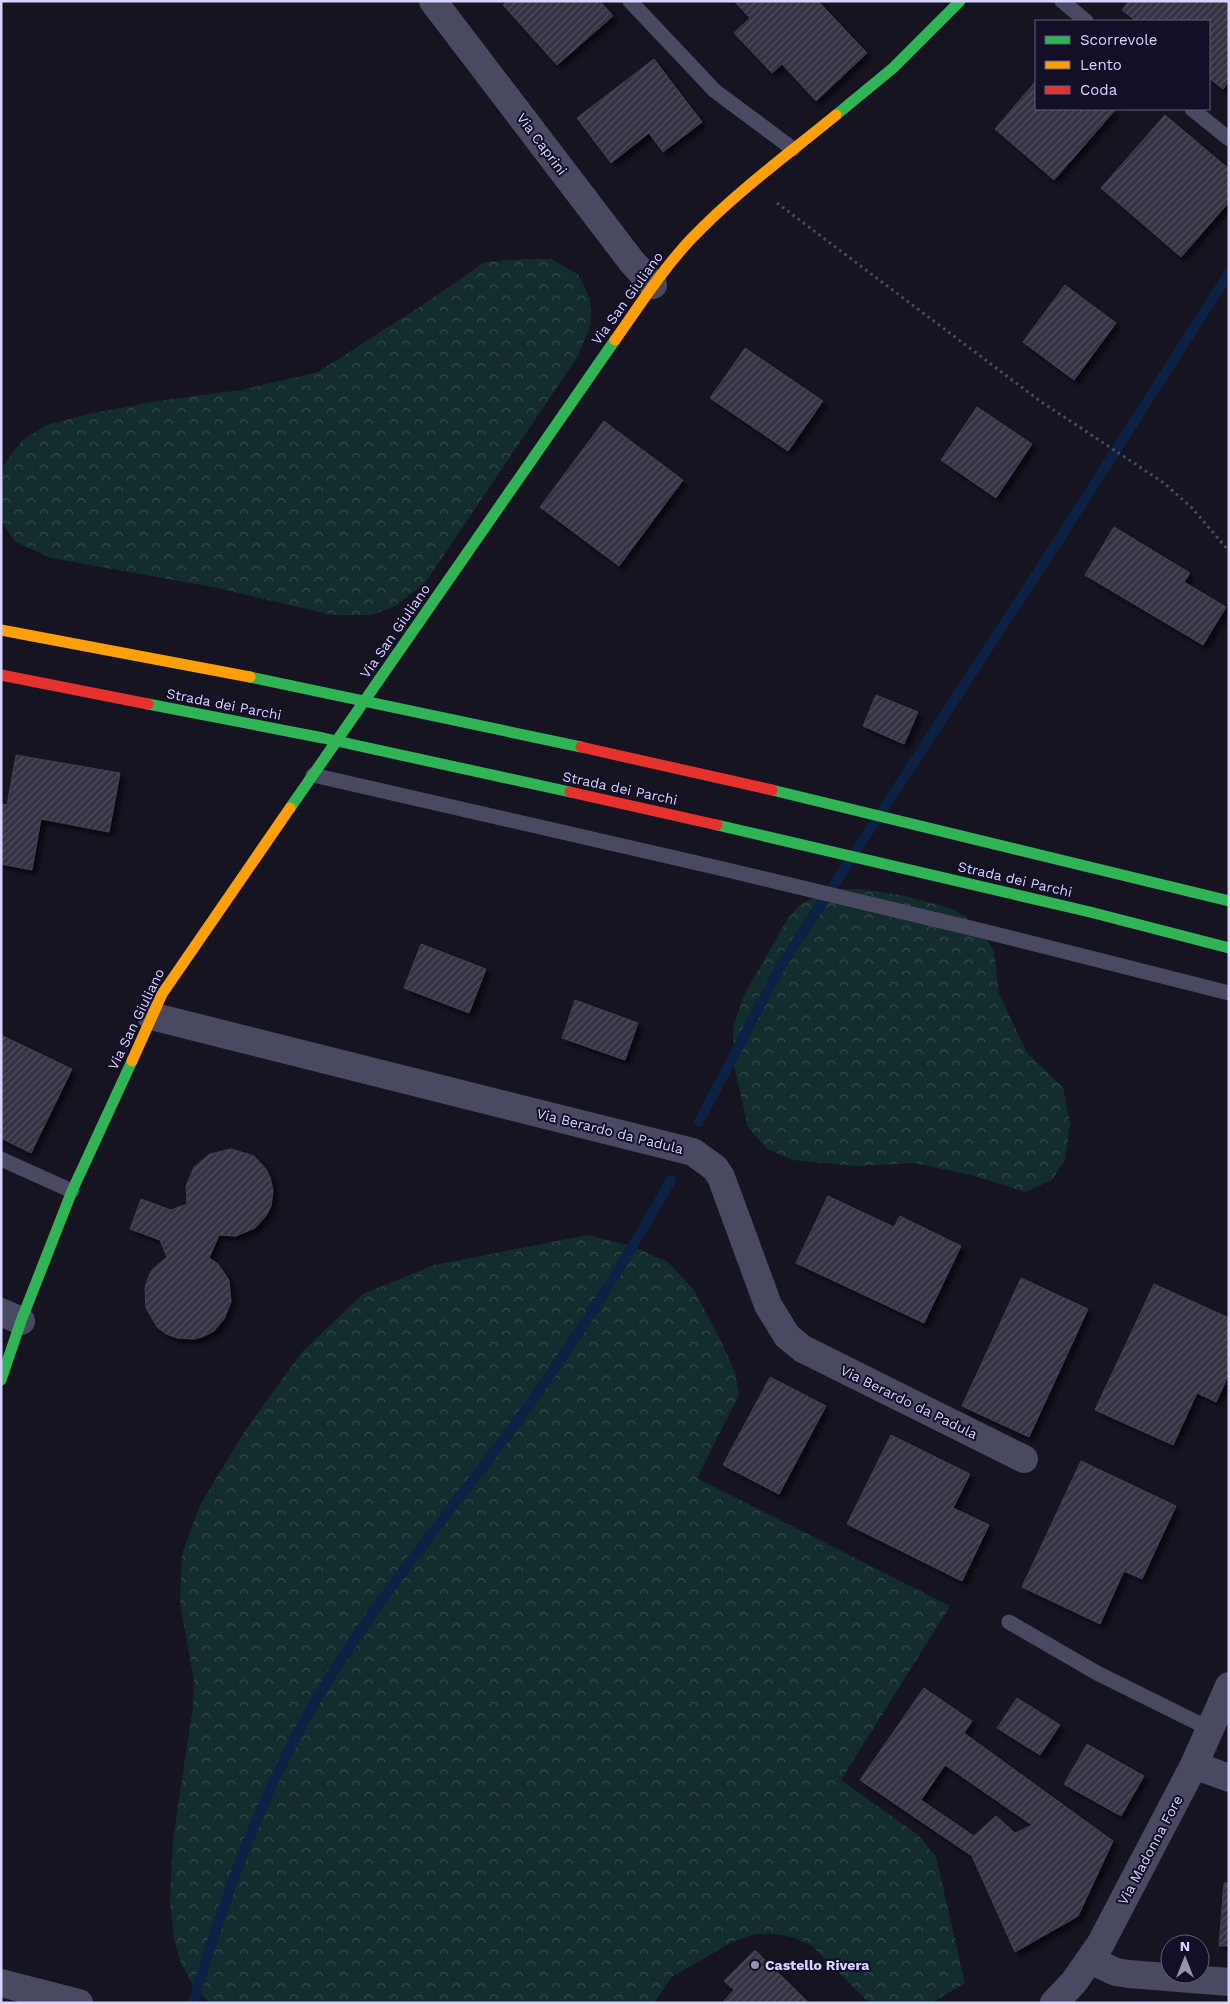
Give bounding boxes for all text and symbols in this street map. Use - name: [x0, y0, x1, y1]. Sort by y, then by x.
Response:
- legend: [1035, 20, 1210, 110]
- text: Scorrevole: [1080, 31, 1158, 49]
- text: Lento: [1080, 56, 1122, 74]
- text: Coda: [1080, 81, 1118, 99]
- street label: Via Caprini: [514, 110, 570, 178]
- street label: Via San Giuliano: [588, 248, 666, 348]
- street label: Via San Giuliano: [357, 581, 433, 681]
- street label: Strada dei Parchi: [165, 685, 283, 723]
- street label: Strada dei Parchi: [561, 768, 679, 808]
- street label: Strada dei Parchi: [956, 858, 1074, 900]
- street label: Via San Giuliano: [105, 966, 167, 1072]
- street label: Via Berardo da Padula: [535, 1105, 685, 1157]
- street label: Via Berardo da Padula: [838, 1362, 980, 1442]
- street label: Via Madonna Fore: [1114, 1793, 1186, 1907]
- north arrow: [1160, 1934, 1210, 1984]
- text: N: [1180, 1938, 1190, 1954]
- place label: Castello Rivera: [765, 1957, 870, 1973]
- marker: Castello Rivera: [749, 1959, 761, 1971]

